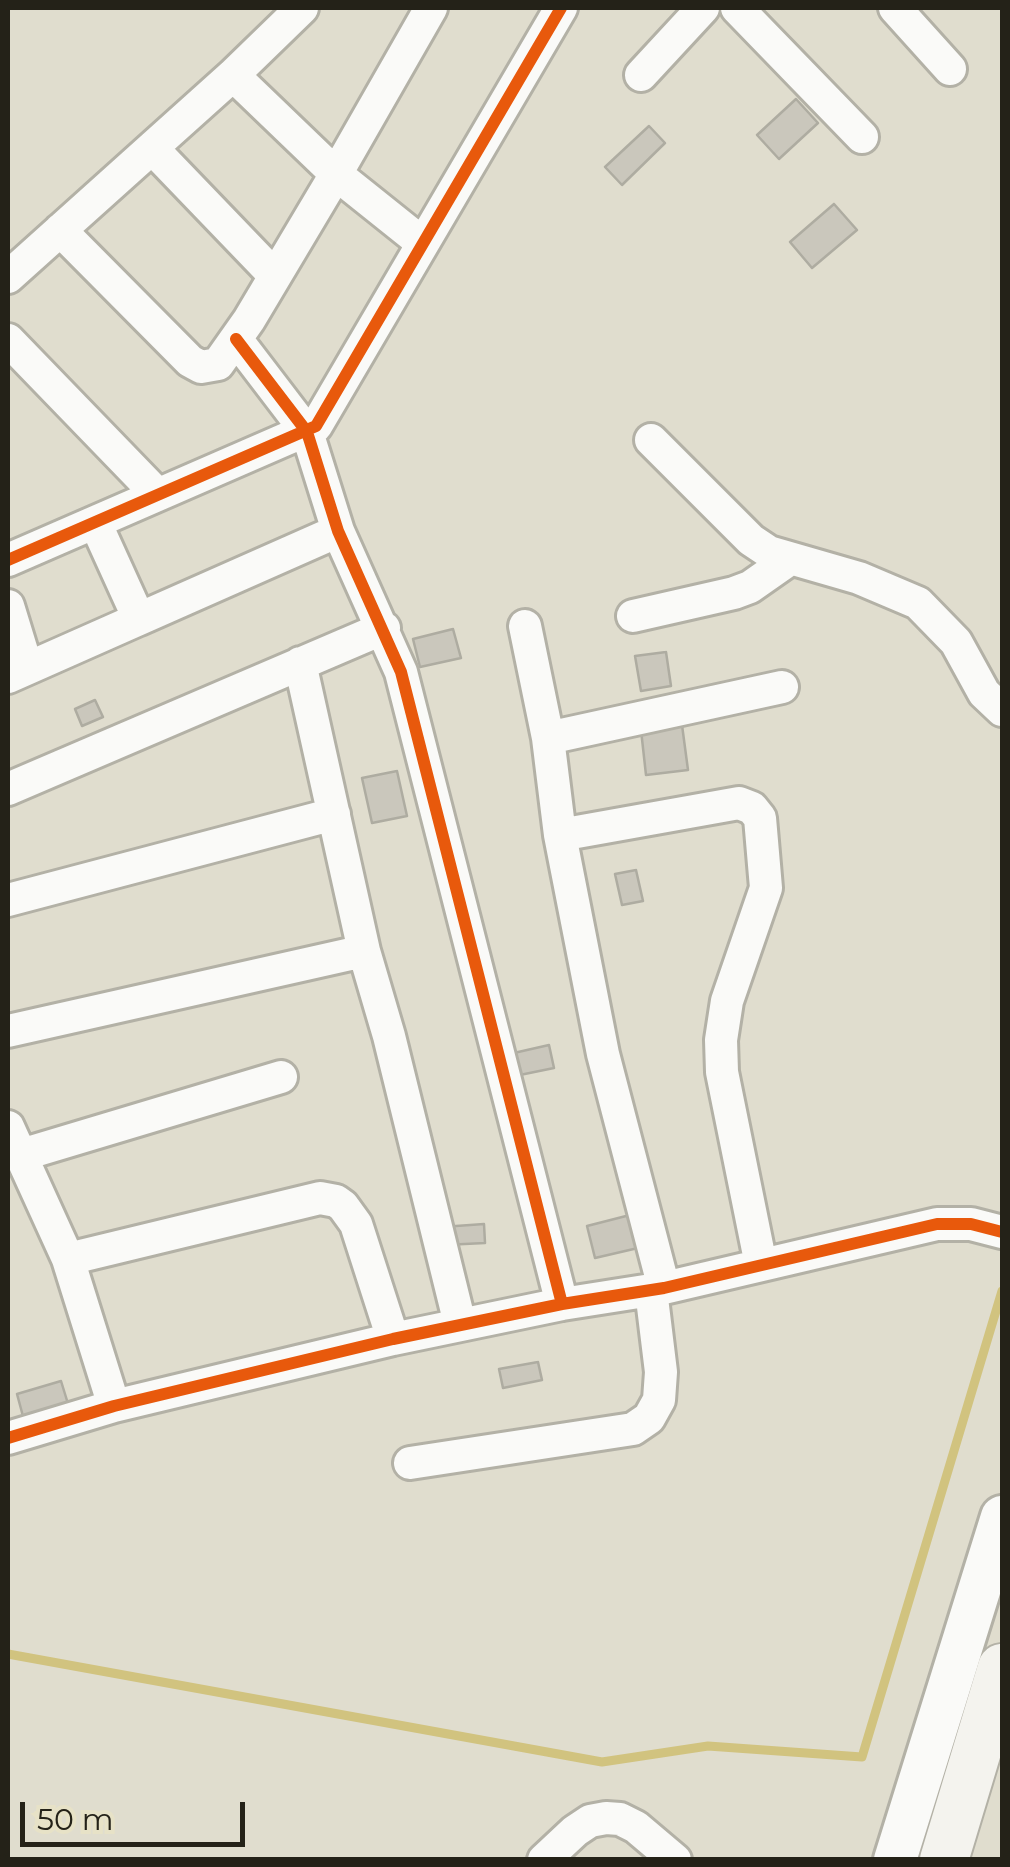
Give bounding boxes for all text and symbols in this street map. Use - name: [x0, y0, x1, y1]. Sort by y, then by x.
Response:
- scale bar: [25, 1782, 250, 1844]
- text: 50 m: [37, 1801, 114, 1838]

